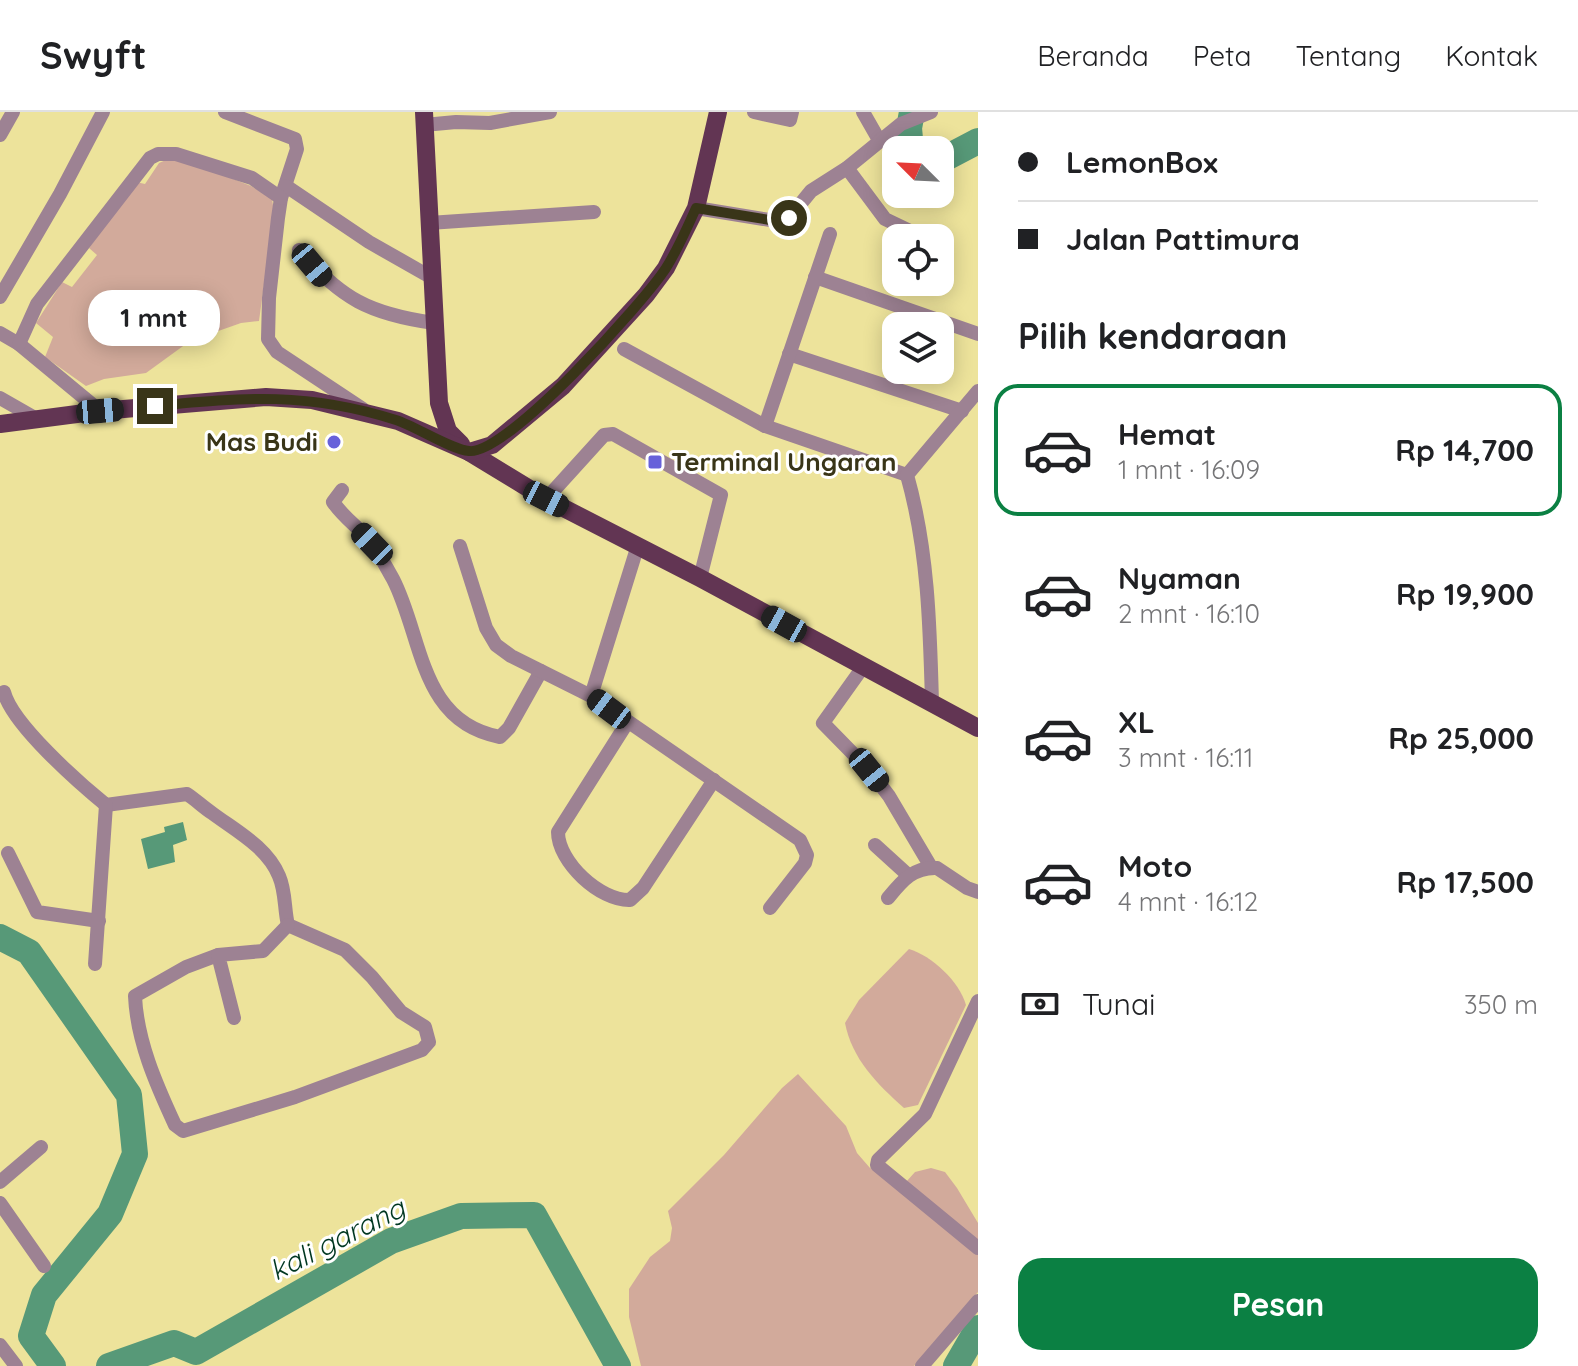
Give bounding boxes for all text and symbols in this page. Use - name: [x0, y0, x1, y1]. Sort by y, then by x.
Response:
- text: Swyft: [40, 31, 146, 79]
- text: Beranda: [1037, 38, 1149, 73]
- text: Peta: [1193, 38, 1251, 73]
- text: Tentang: [1295, 38, 1401, 73]
- text: Kontak: [1445, 38, 1538, 73]
- north arrow: [882, 136, 954, 208]
- map controls: [882, 136, 954, 384]
- text: LemonBox: [1066, 143, 1218, 181]
- route start: [771, 200, 807, 236]
- text: Jalan Pattimura: [1066, 220, 1300, 258]
- button: locate: [882, 224, 954, 296]
- car: [287, 239, 337, 291]
- callout: 1 mnt: [89, 290, 221, 346]
- text: 1 mnt: [120, 301, 188, 334]
- button: layers: [882, 312, 954, 384]
- text: Pilih kendaraan: [1018, 313, 1287, 358]
- route end: [137, 388, 173, 424]
- car: [75, 397, 125, 425]
- icon: car: [1022, 414, 1094, 486]
- text: Hemat: [1118, 415, 1216, 453]
- place label: Mas Budi: [206, 425, 318, 458]
- text: Rp 14,700: [1395, 431, 1534, 469]
- marker: Mas Budi: [325, 433, 343, 451]
- place label: Terminal Ungaran: [671, 445, 896, 478]
- marker: Terminal Ungaran: [646, 453, 664, 471]
- text: 1 mnt · 16:09: [1118, 453, 1260, 486]
- car: [519, 477, 573, 521]
- car: [347, 518, 397, 570]
- icon: car: [1022, 558, 1094, 630]
- text: Nyaman: [1118, 559, 1241, 597]
- text: Rp 19,900: [1396, 575, 1534, 613]
- text: 2 mnt · 16:10: [1118, 597, 1260, 630]
- car: [757, 602, 811, 646]
- car: [583, 685, 635, 733]
- icon: car: [1022, 702, 1094, 774]
- text: XL: [1118, 703, 1155, 741]
- text: Rp 25,000: [1388, 719, 1534, 757]
- text: 3 mnt · 16:11: [1118, 741, 1253, 774]
- car: [845, 744, 893, 796]
- icon: car: [1022, 846, 1094, 918]
- text: Moto: [1118, 847, 1192, 885]
- text: Rp 17,500: [1397, 863, 1534, 901]
- text: 4 mnt · 16:12: [1118, 885, 1258, 918]
- icon: cash: [1018, 982, 1062, 1026]
- text: Tunai: [1082, 985, 1156, 1023]
- text: 350 m: [1464, 988, 1538, 1021]
- water label: kali garang: [263, 1189, 412, 1288]
- button: Pesan: [1018, 1258, 1538, 1350]

